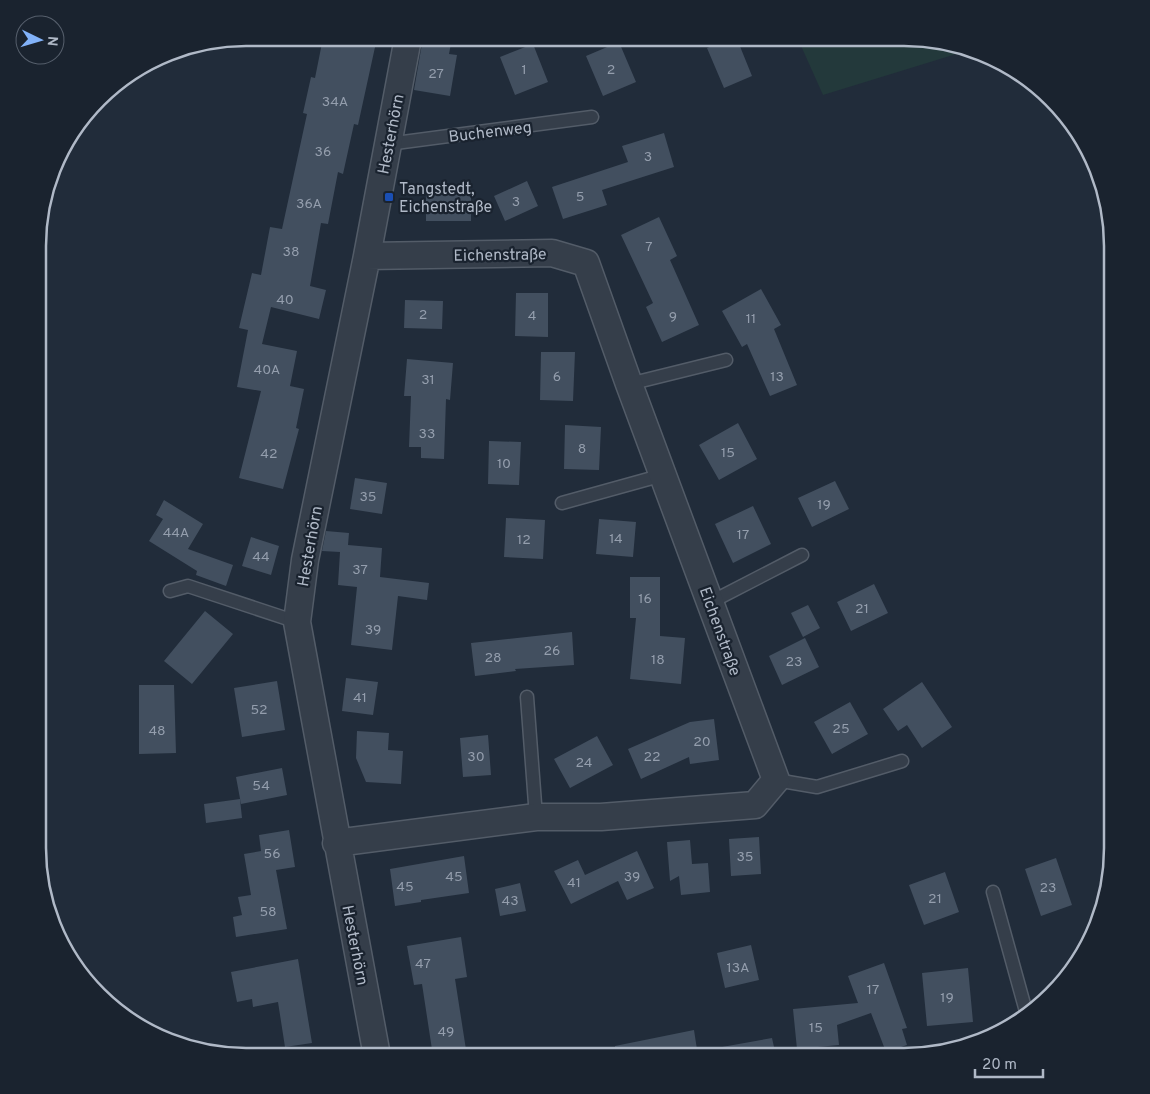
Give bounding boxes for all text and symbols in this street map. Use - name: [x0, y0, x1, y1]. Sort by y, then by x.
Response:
- north arrow: [15, 15, 65, 65]
- text: N: [43, 35, 60, 47]
- house number: 1: [521, 62, 527, 79]
- house number: 2: [607, 62, 615, 79]
- house number: 27: [428, 66, 444, 83]
- street label: Hesterhörn: [374, 93, 410, 176]
- house number: 34A: [322, 94, 348, 111]
- street label: Buchenweg: [448, 118, 533, 148]
- house number: 36: [315, 144, 331, 161]
- house number: 3: [644, 149, 652, 166]
- place label: Tangstedt, Eichenstraße: [399, 180, 492, 218]
- house number: 5: [576, 189, 584, 206]
- marker: Tangstedt, Eichenstraße: [383, 191, 395, 203]
- house number: 3: [512, 194, 520, 211]
- house number: 36A: [296, 196, 322, 213]
- house number: 7: [645, 239, 653, 256]
- house number: 38: [283, 244, 299, 261]
- street label: Eichenstraße: [453, 245, 547, 267]
- house number: 40: [276, 292, 294, 309]
- house number: 2: [419, 307, 427, 324]
- house number: 4: [528, 308, 536, 325]
- house number: 9: [669, 309, 677, 326]
- house number: 11: [746, 311, 756, 328]
- house number: 40A: [254, 362, 280, 379]
- house number: 6: [553, 369, 561, 386]
- house number: 13: [770, 369, 784, 386]
- house number: 31: [421, 372, 435, 389]
- house number: 33: [419, 426, 435, 443]
- house number: 8: [578, 441, 586, 458]
- house number: 15: [721, 445, 735, 462]
- house number: 42: [260, 446, 278, 463]
- house number: 10: [497, 456, 511, 473]
- house number: 35: [359, 489, 377, 506]
- house number: 19: [817, 497, 831, 514]
- street label: Hesterhörn: [294, 505, 328, 588]
- house number: 44A: [163, 525, 189, 542]
- house number: 17: [737, 527, 749, 544]
- house number: 14: [609, 531, 623, 548]
- house number: 12: [517, 532, 531, 549]
- house number: 44: [252, 549, 270, 566]
- house number: 37: [352, 562, 368, 579]
- street label: Eichenstraße: [694, 584, 744, 679]
- house number: 16: [638, 591, 652, 608]
- house number: 21: [855, 601, 869, 618]
- house number: 39: [365, 622, 381, 639]
- house number: 26: [544, 643, 560, 660]
- house number: 28: [484, 650, 502, 667]
- house number: 18: [651, 652, 665, 669]
- house number: 23: [786, 654, 803, 671]
- house number: 41: [353, 690, 367, 707]
- house number: 52: [250, 702, 268, 719]
- house number: 25: [832, 721, 850, 738]
- house number: 48: [148, 723, 166, 740]
- house number: 20: [693, 734, 711, 751]
- house number: 30: [467, 749, 485, 766]
- house number: 22: [643, 749, 661, 766]
- house number: 24: [575, 755, 593, 772]
- house number: 54: [252, 778, 270, 795]
- house number: 56: [263, 846, 281, 863]
- house number: 35: [736, 849, 754, 866]
- house number: 45: [445, 869, 463, 886]
- house number: 39: [624, 869, 640, 886]
- house number: 41: [567, 875, 581, 892]
- house number: 45: [396, 879, 414, 896]
- house number: 23: [1040, 880, 1057, 897]
- house number: 21: [928, 891, 942, 908]
- house number: 43: [501, 893, 519, 910]
- house number: 58: [259, 904, 277, 921]
- street label: Hesterhörn: [336, 904, 372, 987]
- house number: 47: [415, 956, 431, 973]
- house number: 13A: [726, 960, 750, 977]
- house number: 17: [867, 982, 879, 999]
- house number: 19: [940, 990, 954, 1007]
- house number: 15: [809, 1020, 823, 1037]
- house number: 49: [438, 1024, 454, 1041]
- scale bar: [975, 1046, 1042, 1078]
- text: 20 m: [982, 1056, 1017, 1075]

